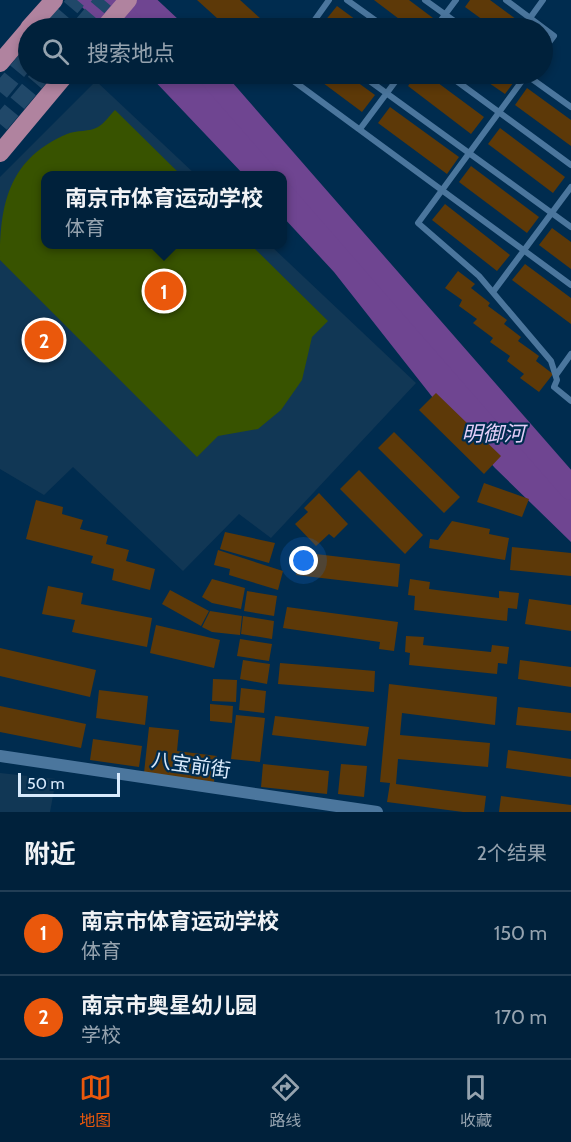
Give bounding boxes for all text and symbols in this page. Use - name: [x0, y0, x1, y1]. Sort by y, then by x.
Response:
- search box: [18, 18, 553, 84]
- icon: search: [39, 35, 72, 68]
- text: 搜索地点: [87, 40, 175, 67]
- popup: [41, 171, 287, 249]
- text: 南京市体育运动学校: [65, 185, 263, 212]
- text: 体育: [65, 216, 105, 240]
- pin: 1: [144, 268, 184, 314]
- pin: 2: [24, 318, 63, 362]
- water label: 明御河: [462, 421, 528, 446]
- your location: [289, 546, 318, 575]
- street label: 八宝前街: [150, 748, 232, 782]
- scale bar: [18, 770, 120, 798]
- text: 50 m: [27, 774, 64, 793]
- text: 附近: [24, 838, 76, 870]
- text: 2个结果: [477, 841, 547, 865]
- text: 南京市体育运动学校: [81, 908, 279, 935]
- text: 1: [40, 921, 47, 945]
- text: 150 m: [494, 921, 547, 945]
- text: 体育: [81, 939, 121, 963]
- text: 南京市奥星幼儿园: [81, 992, 257, 1019]
- text: 2: [38, 1005, 49, 1029]
- text: 170 m: [495, 1005, 547, 1029]
- text: 学校: [81, 1023, 121, 1047]
- tab: 地图: [79, 1071, 112, 1131]
- tab: 路线: [269, 1071, 302, 1131]
- tab: 收藏: [459, 1071, 492, 1131]

